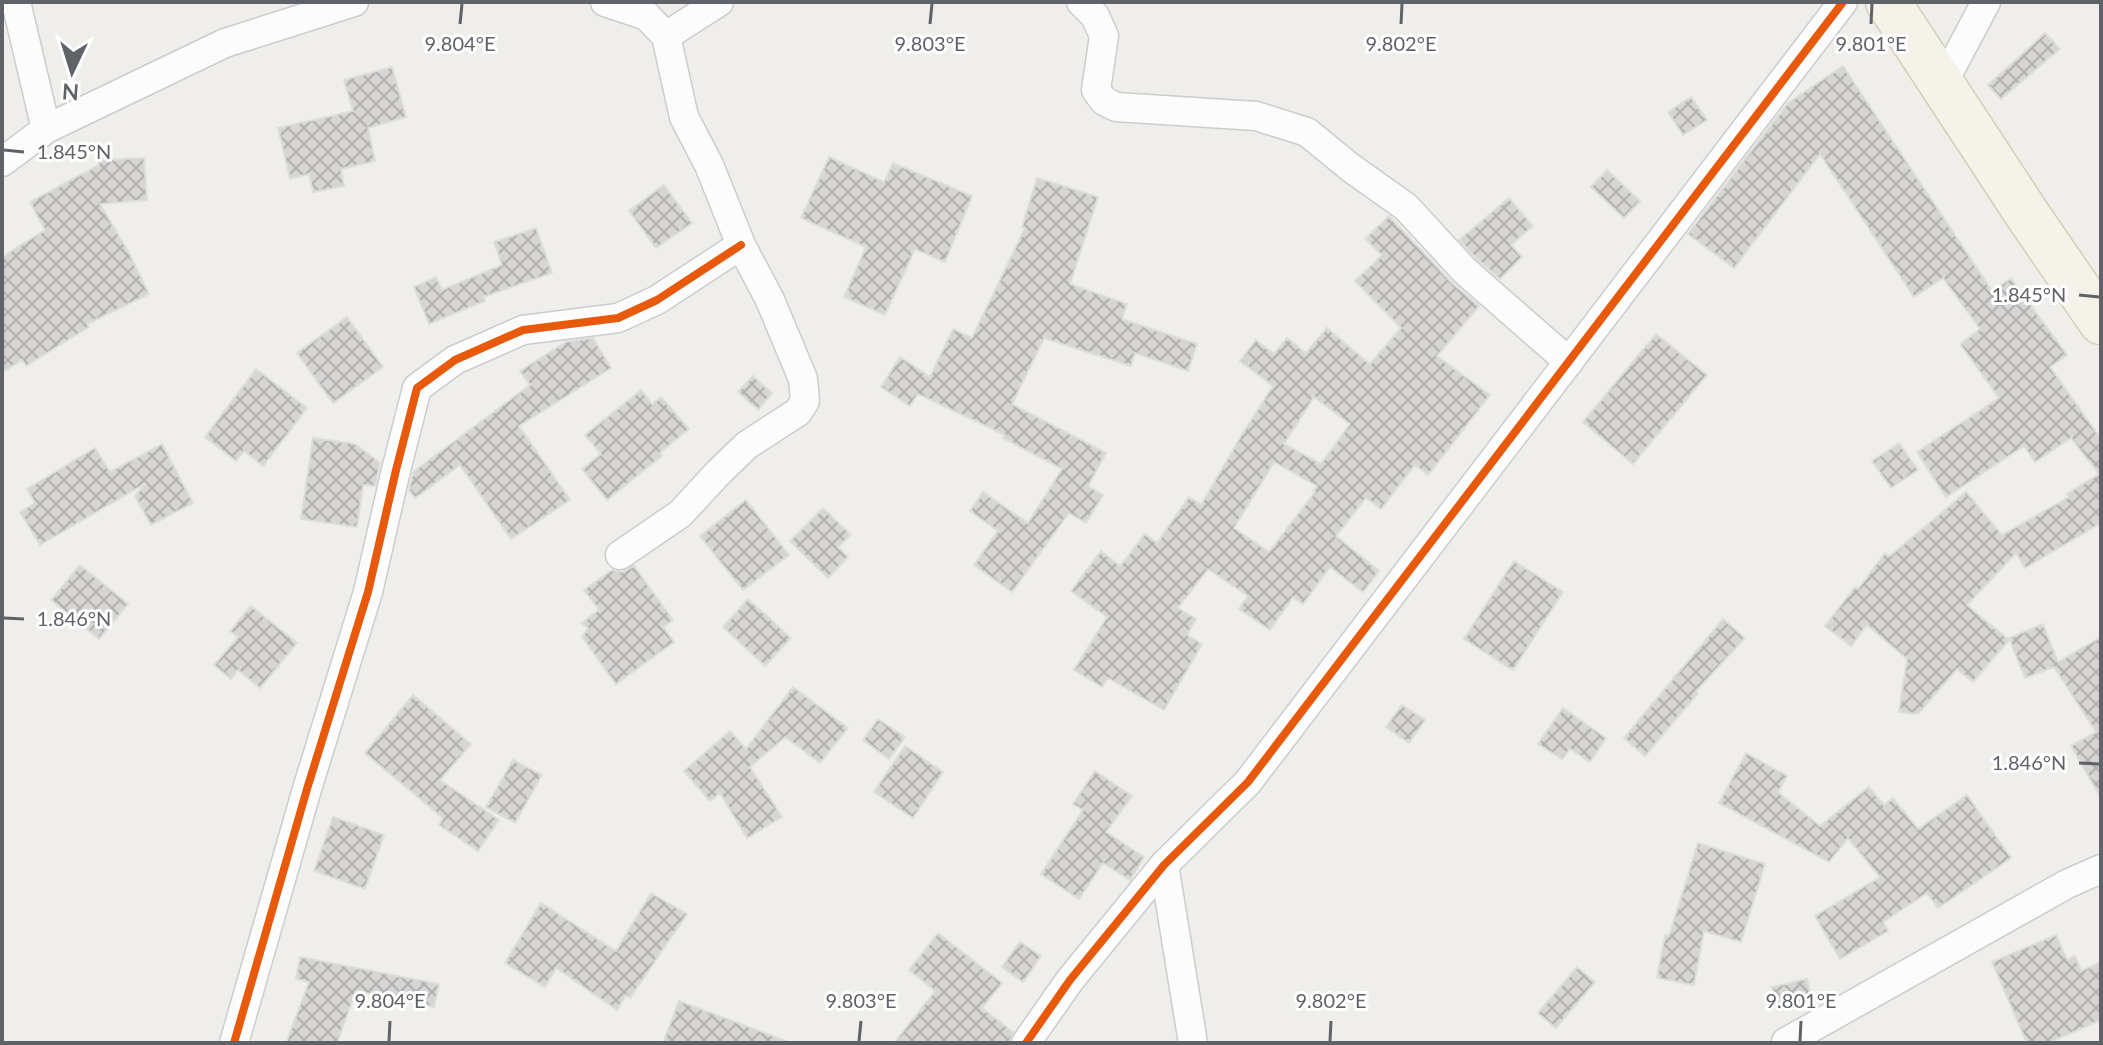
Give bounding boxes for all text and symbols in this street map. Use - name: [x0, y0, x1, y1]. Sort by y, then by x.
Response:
- text: 9.804°E: [425, 31, 495, 55]
- text: 9.803°E: [895, 31, 965, 55]
- text: 9.802°E: [1366, 31, 1436, 55]
- text: 9.801°E: [1836, 31, 1906, 55]
- north arrow: [32, 32, 112, 112]
- text: N: [61, 78, 80, 107]
- text: 1.845°N: [37, 139, 111, 163]
- text: 1.845°N: [1992, 282, 2066, 306]
- text: 1.846°N: [37, 606, 111, 630]
- text: 1.846°N: [1992, 750, 2066, 774]
- text: 9.804°E: [355, 988, 425, 1012]
- text: 9.803°E: [826, 988, 896, 1012]
- text: 9.802°E: [1296, 988, 1366, 1012]
- text: 9.801°E: [1766, 988, 1836, 1012]

